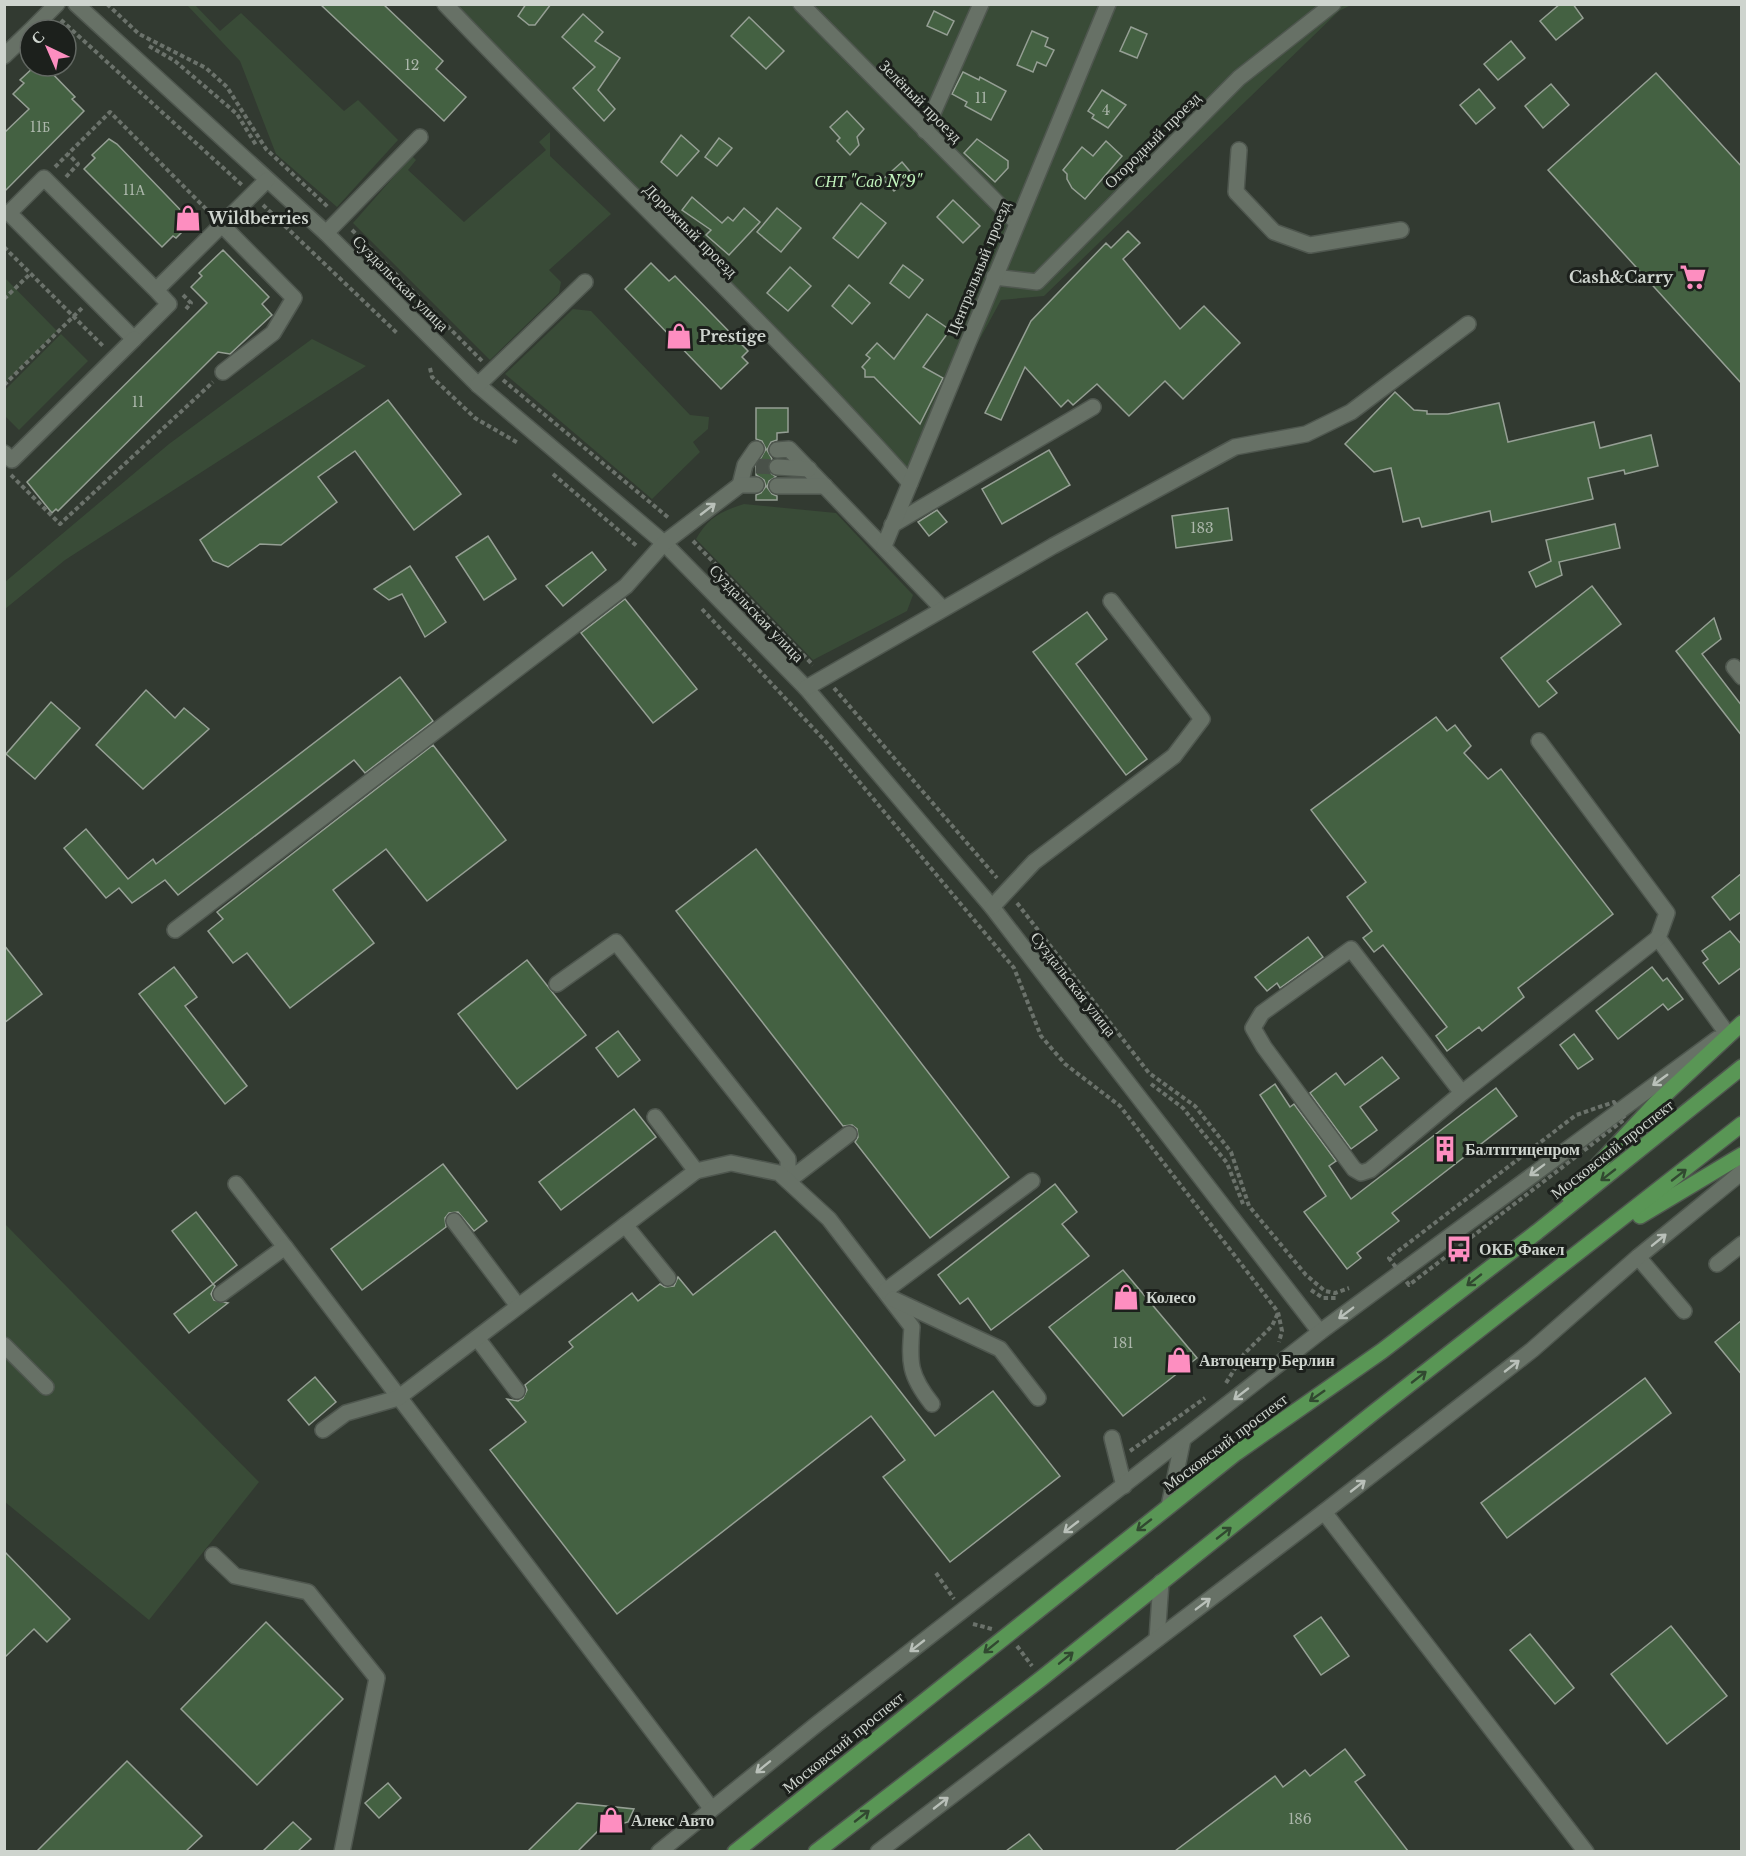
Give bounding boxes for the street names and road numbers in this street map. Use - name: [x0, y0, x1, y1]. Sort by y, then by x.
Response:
- street label: Зелёный проезд: [875, 55, 967, 147]
- street label: Огородный проезд: [1100, 88, 1204, 192]
- street label: Дорожный проезд: [640, 179, 742, 281]
- street label: Центральный проезд: [942, 198, 1014, 338]
- street label: Суздальская улица: [349, 231, 453, 335]
- street label: Суздальская улица: [705, 560, 809, 666]
- street label: Суздальская улица: [1027, 927, 1121, 1041]
- street label: Московский проспект: [1546, 1095, 1678, 1203]
- street label: Московский проспект: [1159, 1389, 1291, 1495]
- street label: Московский проспект: [778, 1687, 908, 1797]

